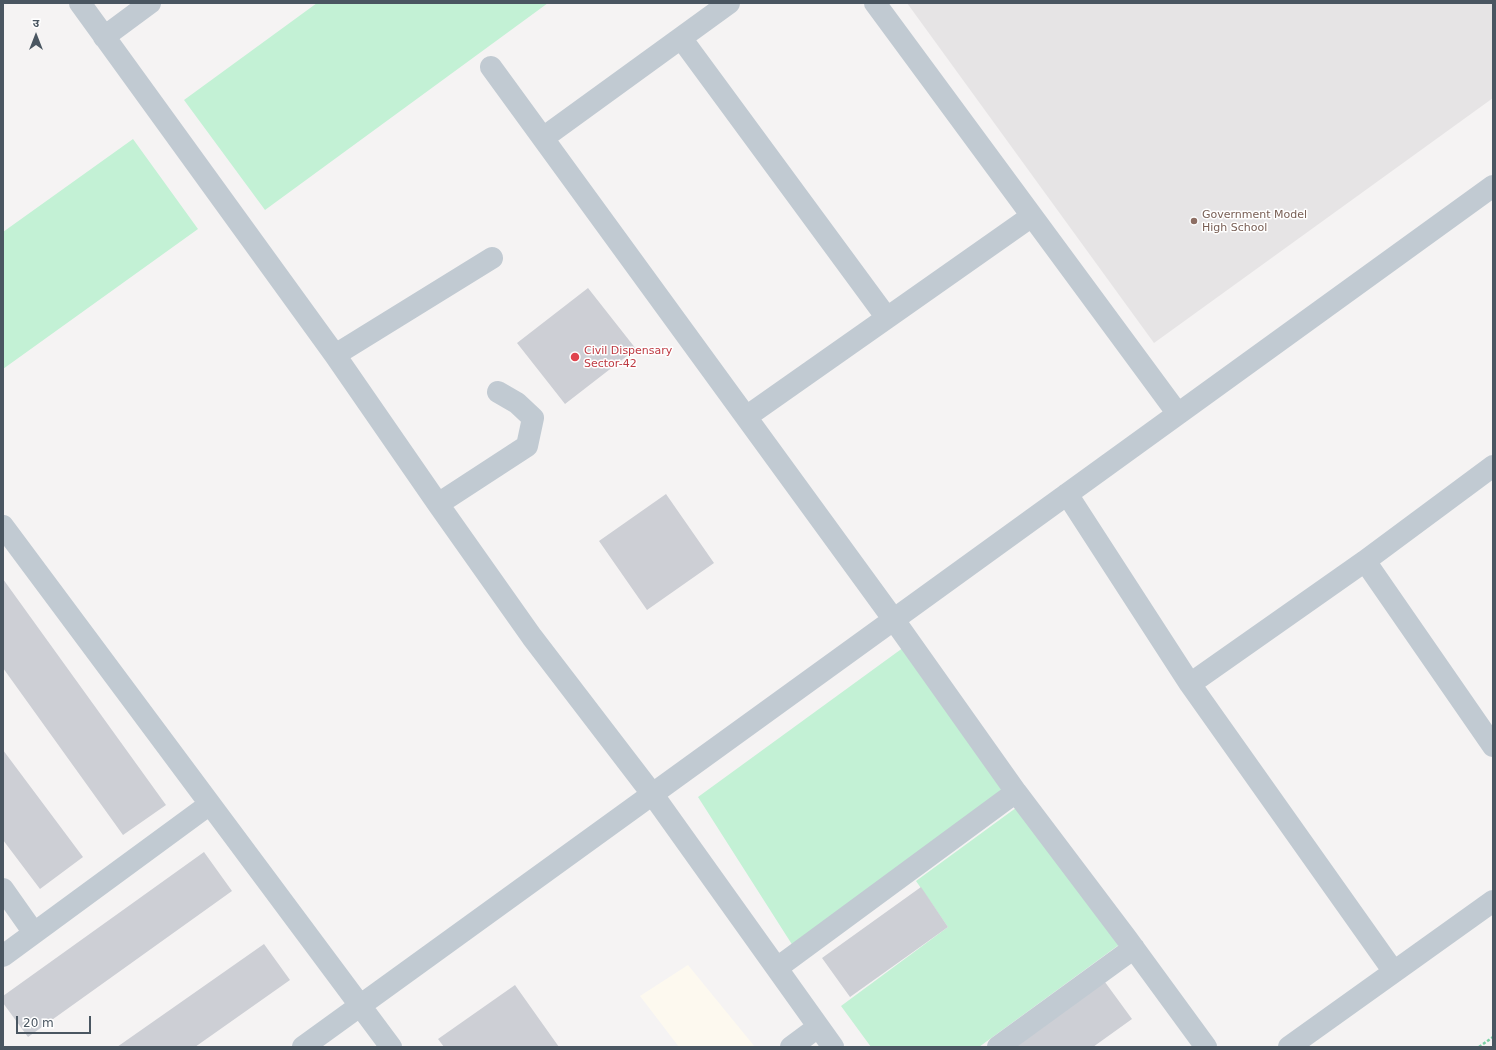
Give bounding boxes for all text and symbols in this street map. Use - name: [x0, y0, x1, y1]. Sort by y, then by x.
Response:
- north arrow: [16, 16, 56, 56]
- text: उ: [33, 17, 39, 30]
- place label: Government Model High School: [1202, 208, 1307, 234]
- marker: Government Model High School: [1189, 216, 1199, 226]
- place label: Civil Dispensary Sector-42: [584, 344, 672, 370]
- marker: Civil Dispensary Sector-42: [569, 351, 581, 363]
- scale bar: [18, 1008, 93, 1034]
- text: 20 m: [23, 1016, 54, 1030]

